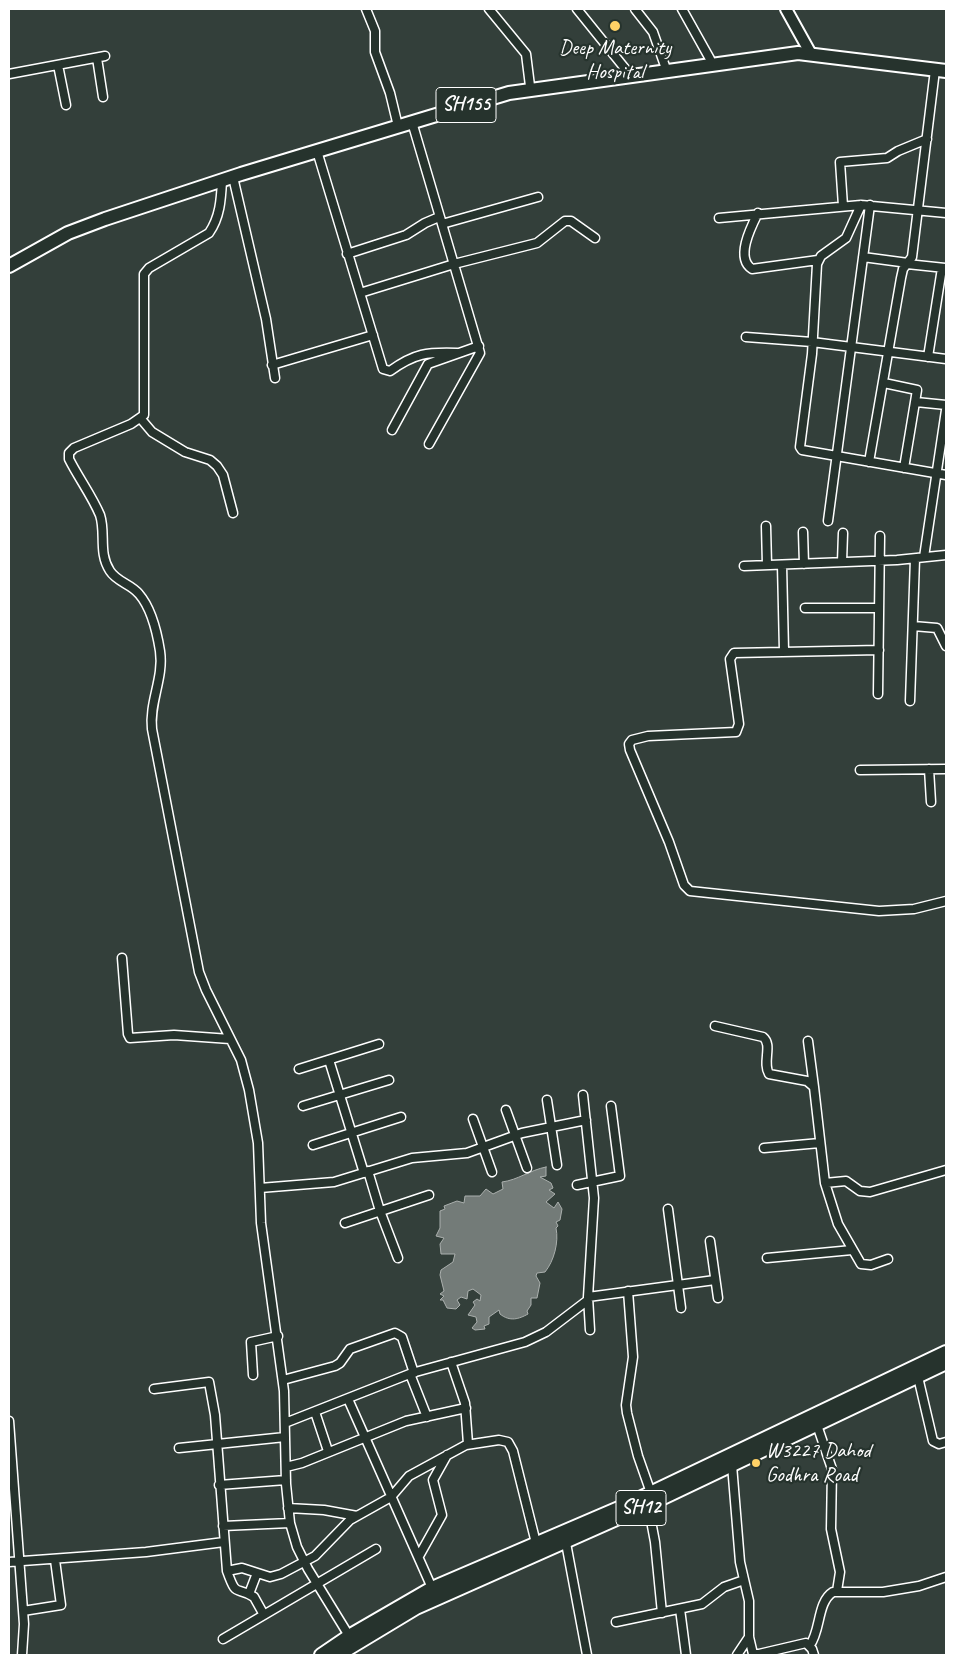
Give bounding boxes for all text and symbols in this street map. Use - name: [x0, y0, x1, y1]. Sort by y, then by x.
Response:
- marker: Deep Maternity Hospital: [608, 19, 622, 33]
- place label: Deep Maternity Hospital: [559, 35, 671, 85]
- road number: SH155: [436, 88, 496, 122]
- place label: W3227 Dahod Godhra Road: [766, 1438, 871, 1488]
- marker: W3227 Dahod Godhra Road: [750, 1457, 762, 1469]
- road number: SH12: [616, 1490, 666, 1526]

